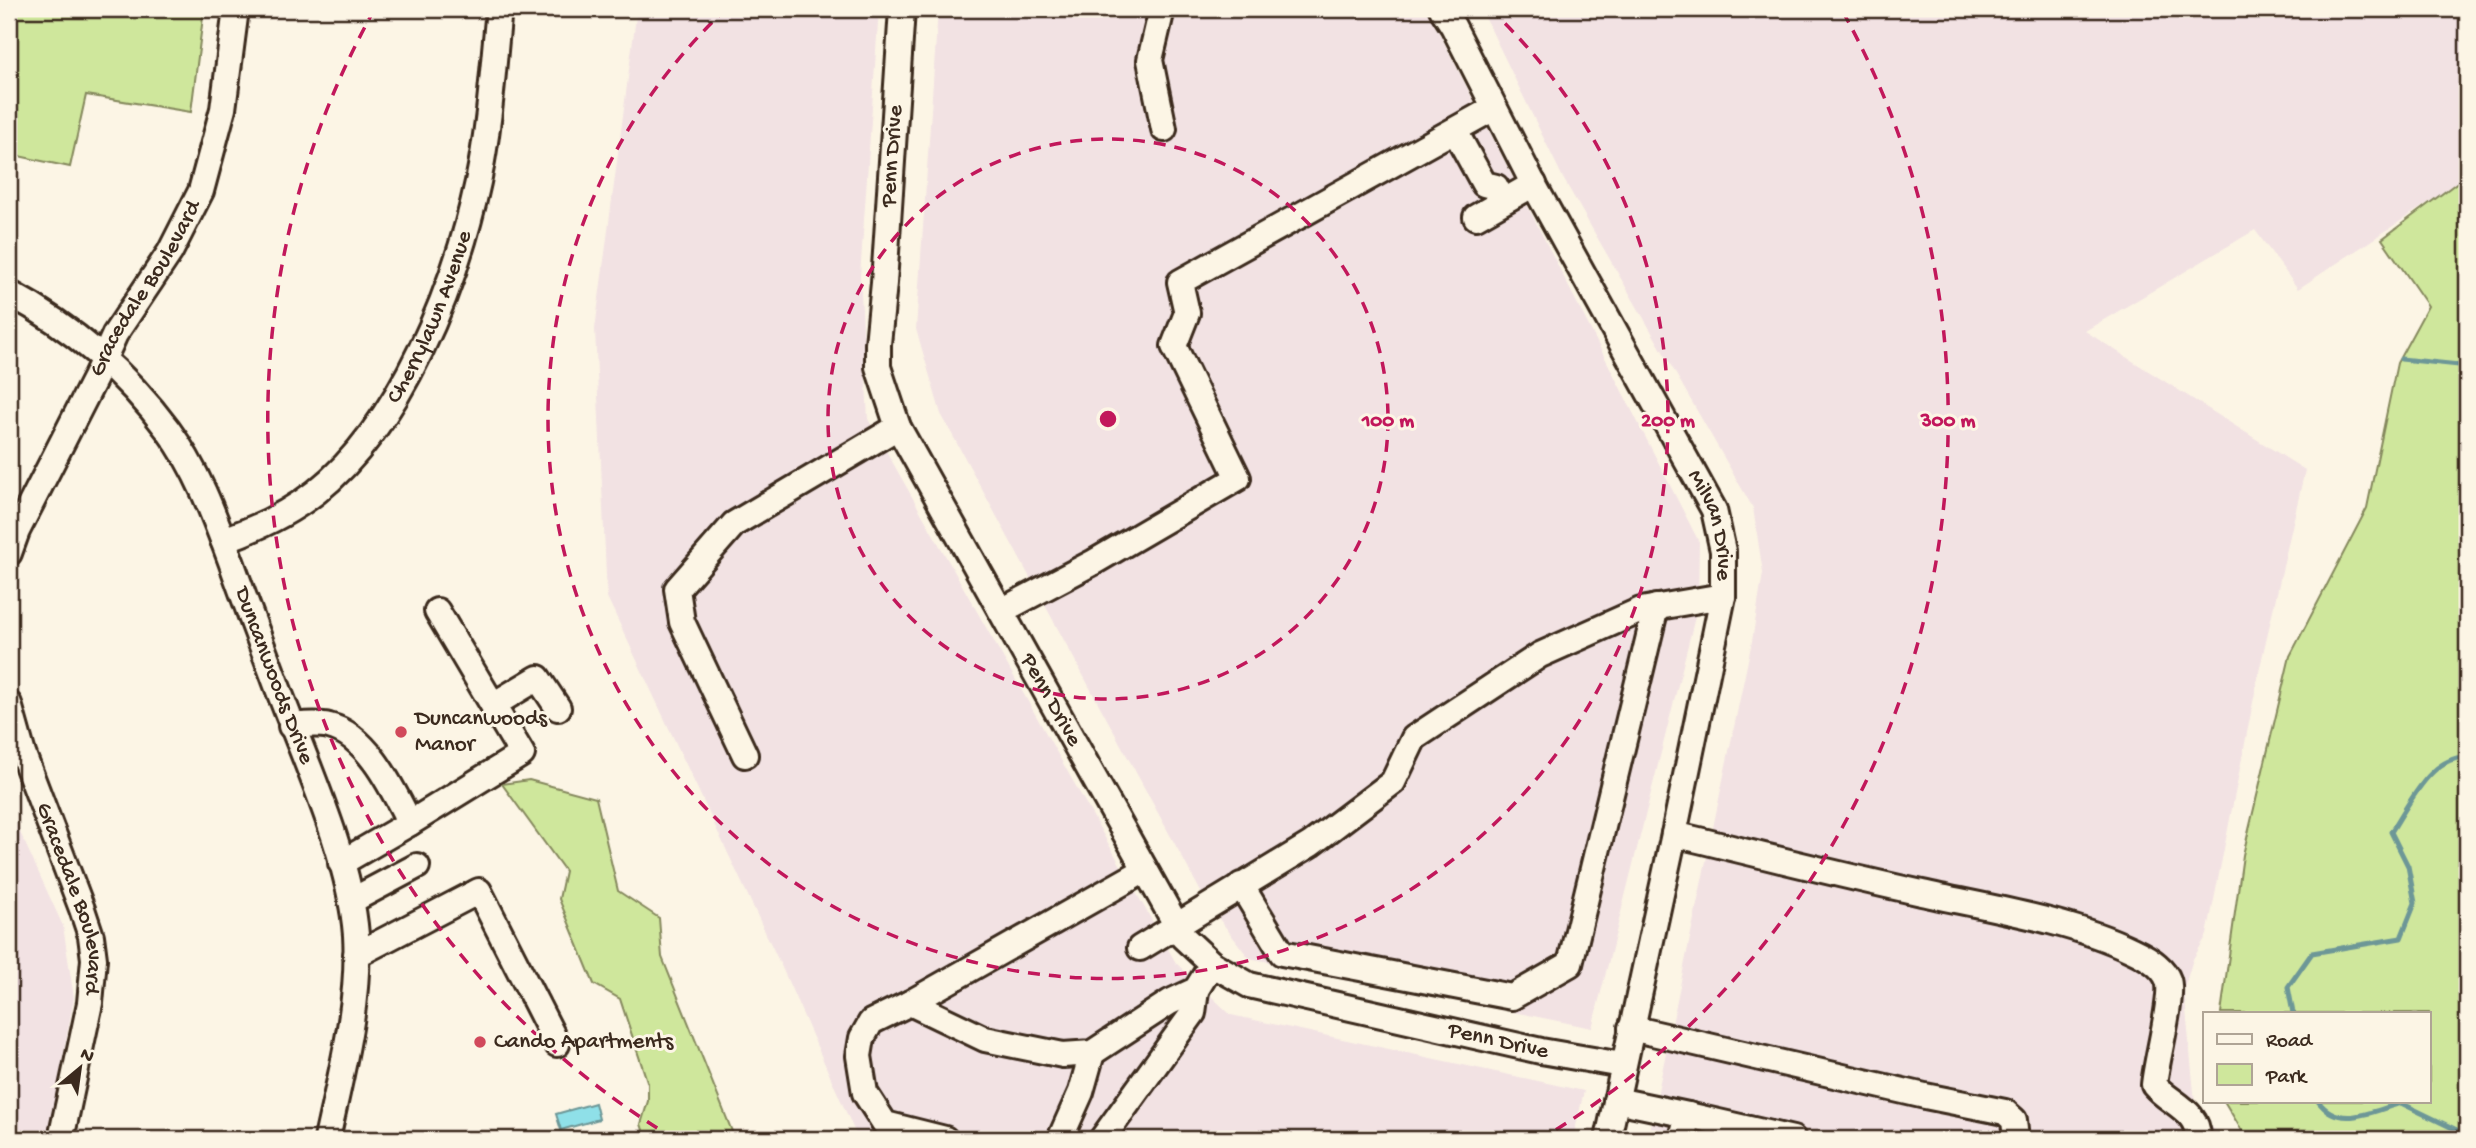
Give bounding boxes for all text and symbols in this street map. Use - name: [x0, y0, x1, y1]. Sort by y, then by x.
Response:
- street label: Penn Drive: [876, 103, 910, 209]
- street label: Gracedale Boulevard: [84, 195, 208, 381]
- street label: Cherrylawn Avenue: [381, 227, 479, 409]
- centre of rings: [1096, 407, 1120, 431]
- text: 100 m: [1361, 410, 1414, 435]
- text: 200 m: [1641, 410, 1695, 435]
- text: 300 m: [1920, 410, 1975, 435]
- street label: Milvan Drive: [1681, 465, 1737, 582]
- street label: Duncanwoods Drive: [227, 582, 320, 769]
- street label: Penn Drive: [1013, 648, 1088, 752]
- place label: Duncanwoods Manor: [413, 706, 547, 759]
- marker: Duncanwoods Manor: [393, 724, 409, 740]
- street label: Gracedale Boulevard: [29, 799, 108, 997]
- legend: [2203, 1012, 2430, 1102]
- street label: Penn Drive: [1444, 1017, 1551, 1066]
- place label: Cando Apartments: [494, 1029, 674, 1056]
- text: Road: [2266, 1030, 2314, 1055]
- north arrow: [46, 1032, 116, 1102]
- marker: Cando Apartments: [472, 1034, 488, 1050]
- text: N: [76, 1043, 98, 1069]
- text: Park: [2265, 1066, 2309, 1091]

